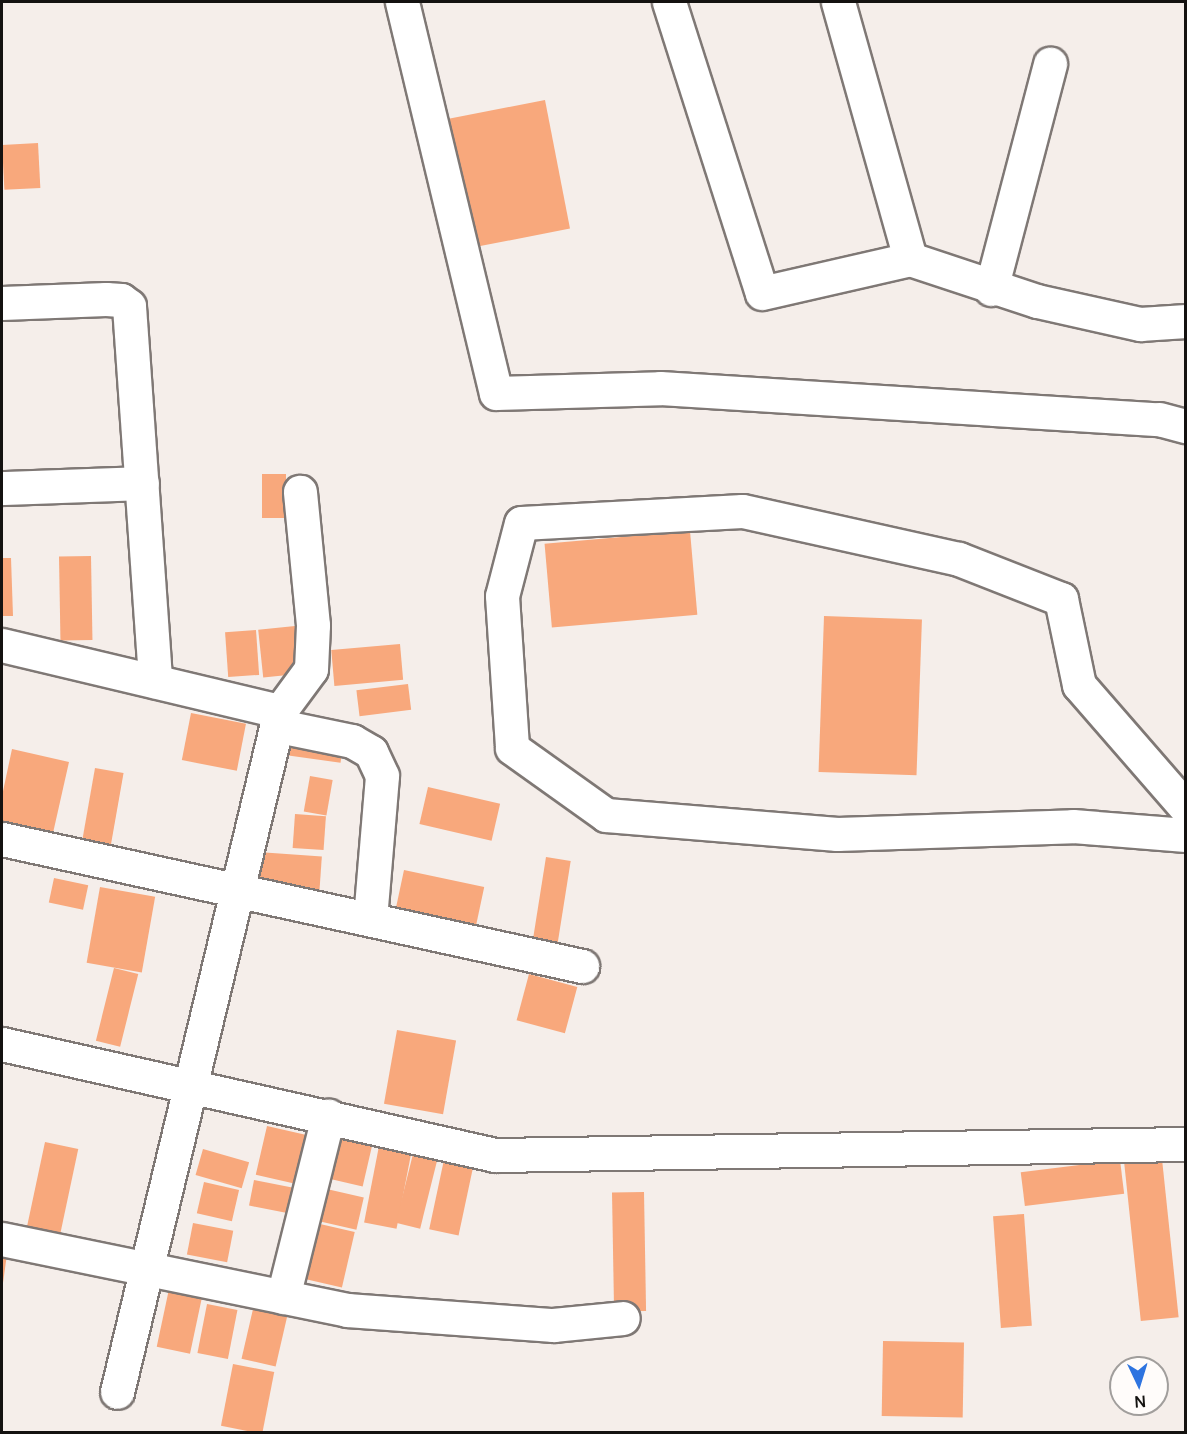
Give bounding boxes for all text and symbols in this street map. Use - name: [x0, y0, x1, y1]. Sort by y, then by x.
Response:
- north arrow: [1109, 1356, 1169, 1416]
- text: N: [1134, 1391, 1147, 1413]

